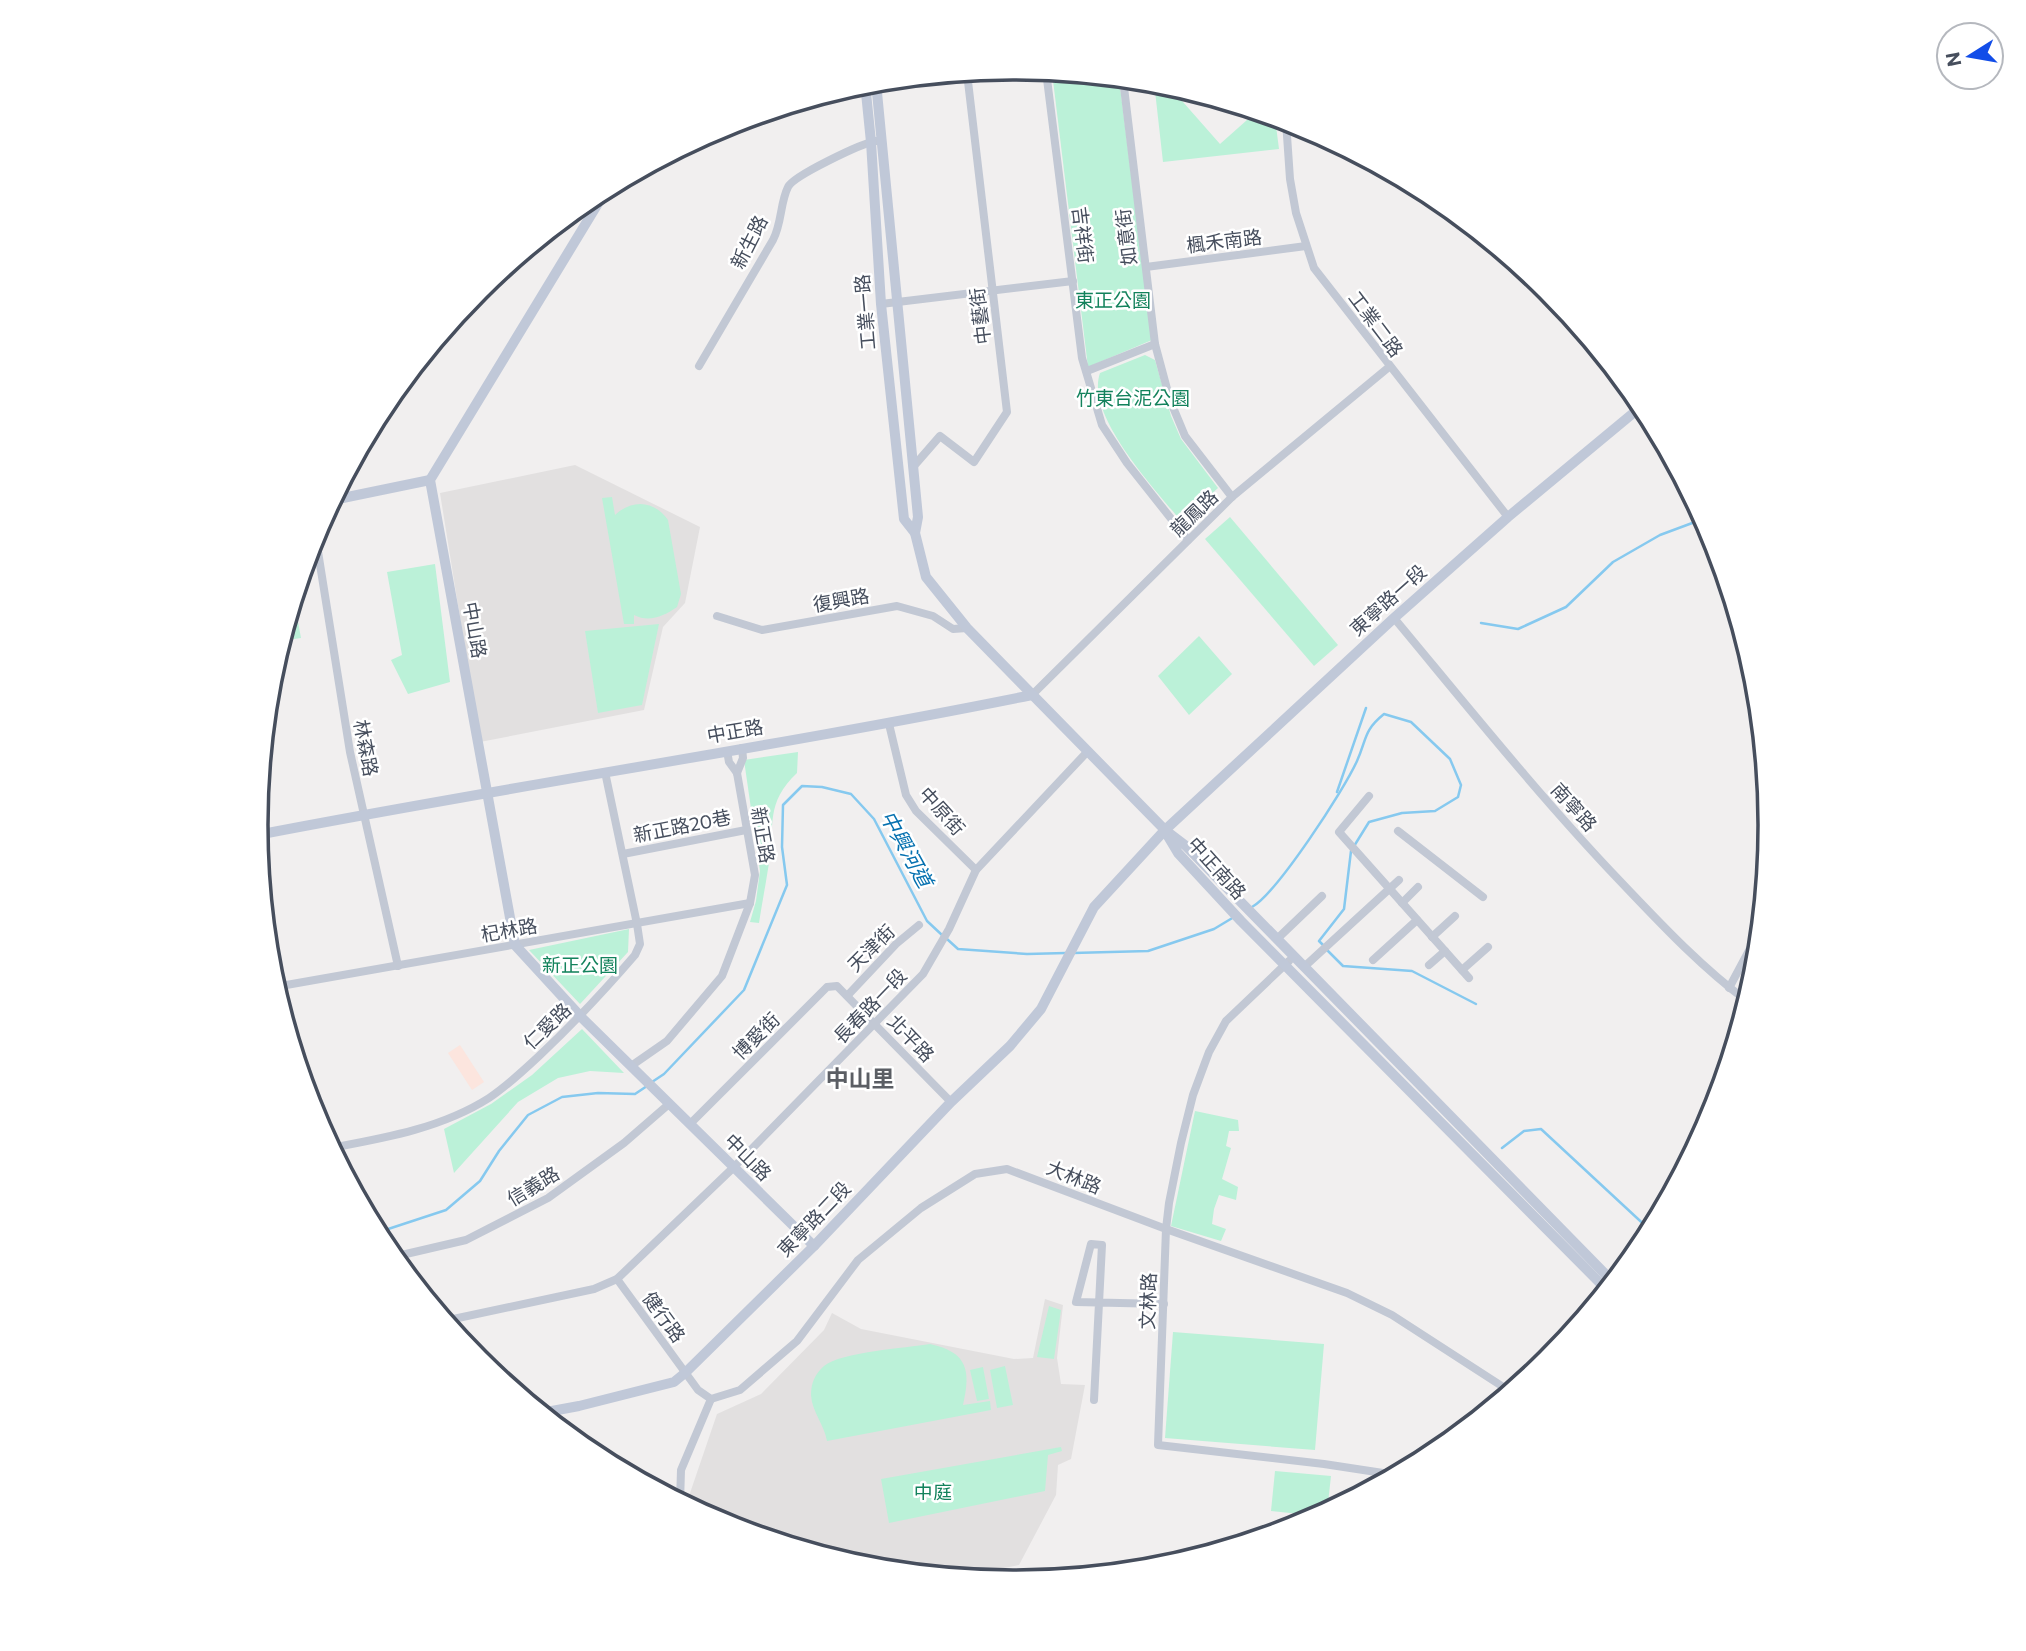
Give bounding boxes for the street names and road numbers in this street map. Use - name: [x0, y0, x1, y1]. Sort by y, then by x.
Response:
- street label: 吉祥街: [1069, 205, 1098, 265]
- street label: 如意街: [1111, 207, 1140, 267]
- street label: 新生路: [725, 211, 772, 272]
- street label: 楓禾南路: [1185, 224, 1263, 257]
- street label: 工業一路: [850, 273, 879, 351]
- street label: 中藝街: [965, 286, 994, 346]
- street label: 工業二路: [1344, 286, 1408, 361]
- street label: 龍鳳路: [1165, 485, 1222, 541]
- street label: 東寧路一段: [1345, 559, 1431, 640]
- street label: 復興路: [811, 583, 871, 616]
- street label: 中山路: [459, 600, 492, 660]
- street label: 中正路: [705, 714, 765, 747]
- street label: 林森路: [350, 718, 383, 778]
- street label: 南寧路: [1547, 778, 1602, 836]
- street label: 中原街: [915, 782, 970, 840]
- street label: 新正路20巷: [631, 805, 733, 846]
- street label: 新正路: [747, 805, 780, 865]
- street label: 中正南路: [1183, 832, 1251, 904]
- street label: 杞林路: [479, 913, 539, 946]
- street label: 天津街: [842, 919, 899, 976]
- street label: 長春路一段: [828, 963, 911, 1048]
- street label: 仁愛路: [518, 998, 575, 1054]
- street label: 博愛街: [727, 1007, 784, 1064]
- street label: 北平路: [883, 1009, 939, 1066]
- street label: 中山路: [720, 1128, 777, 1185]
- street label: 大林路: [1043, 1155, 1105, 1198]
- street label: 信義路: [502, 1161, 563, 1210]
- street label: 東寧路二段: [772, 1176, 855, 1261]
- street label: 文林路: [1135, 1272, 1160, 1330]
- street label: 健行路: [638, 1287, 690, 1347]

